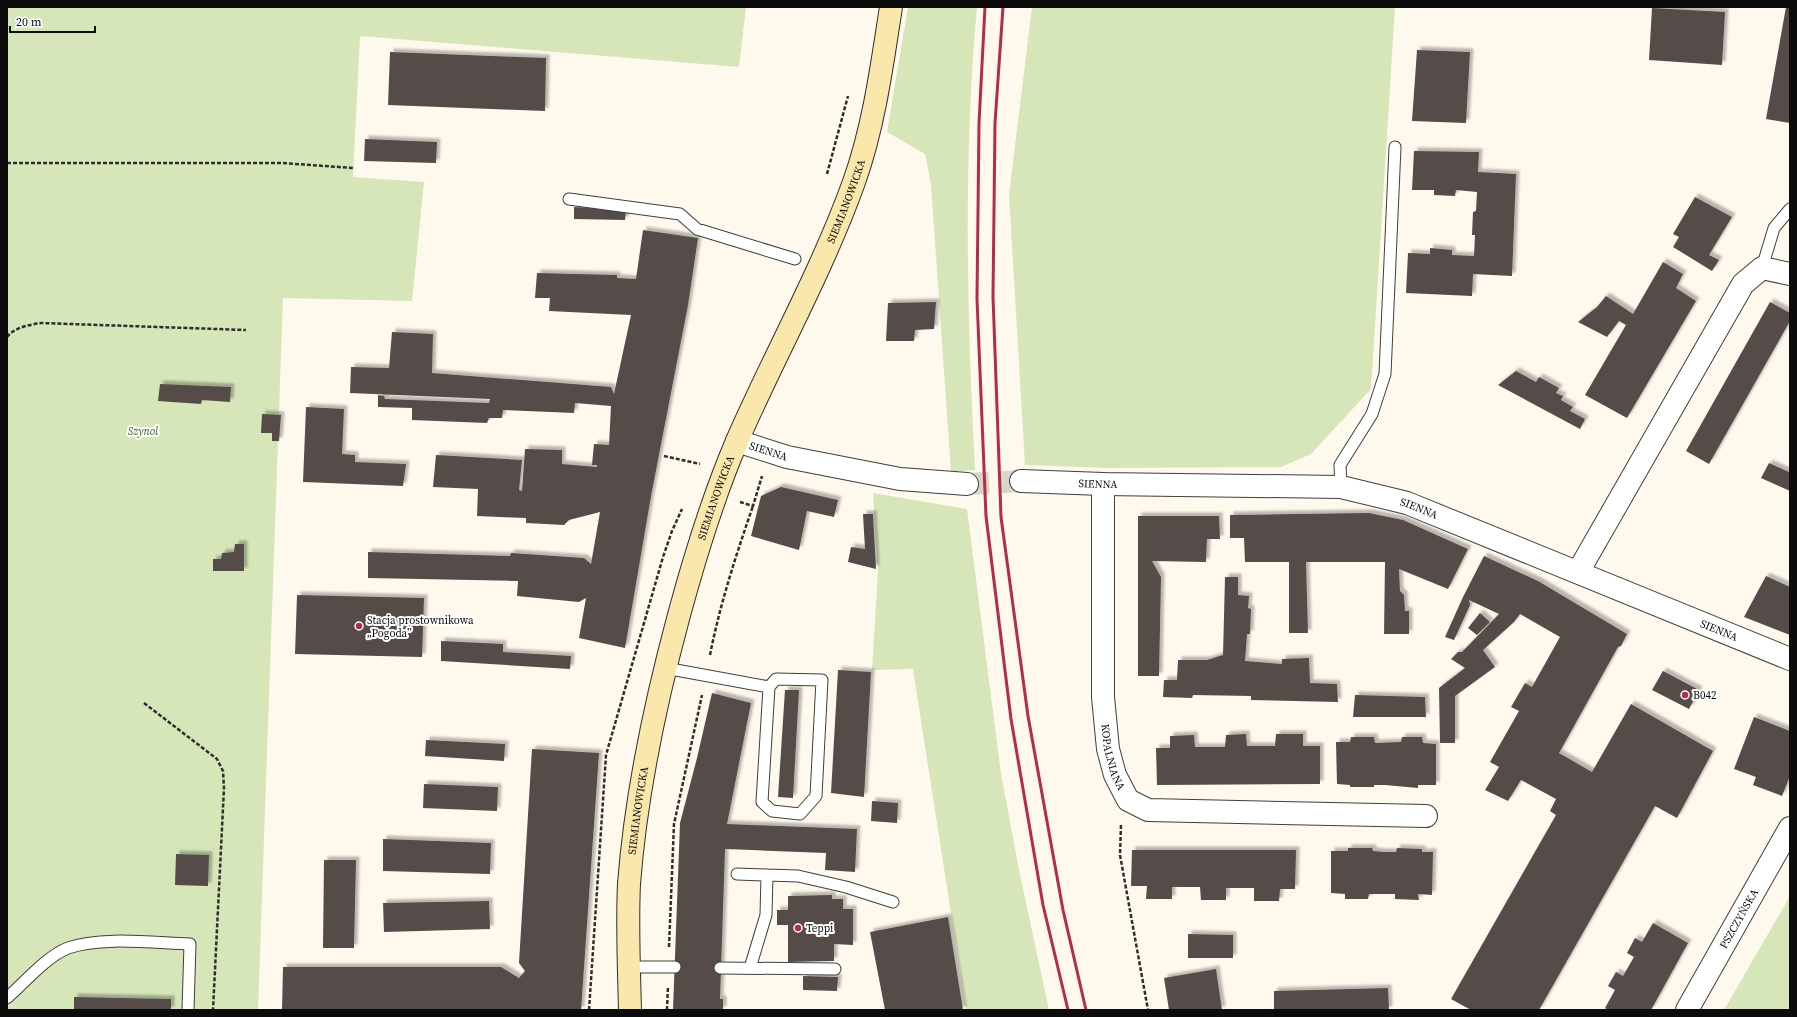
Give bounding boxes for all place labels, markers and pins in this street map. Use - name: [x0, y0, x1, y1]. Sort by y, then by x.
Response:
- place label: Stacja prostownikowa „Pogoda”: [367, 613, 474, 641]
- marker: Stacja prostownikowa „Pogoda”: [354, 621, 364, 631]
- place label: B042: [1693, 688, 1717, 703]
- marker: B042: [1680, 690, 1690, 700]
- place label: Teppi: [806, 921, 833, 936]
- marker: Teppi: [793, 923, 803, 933]

